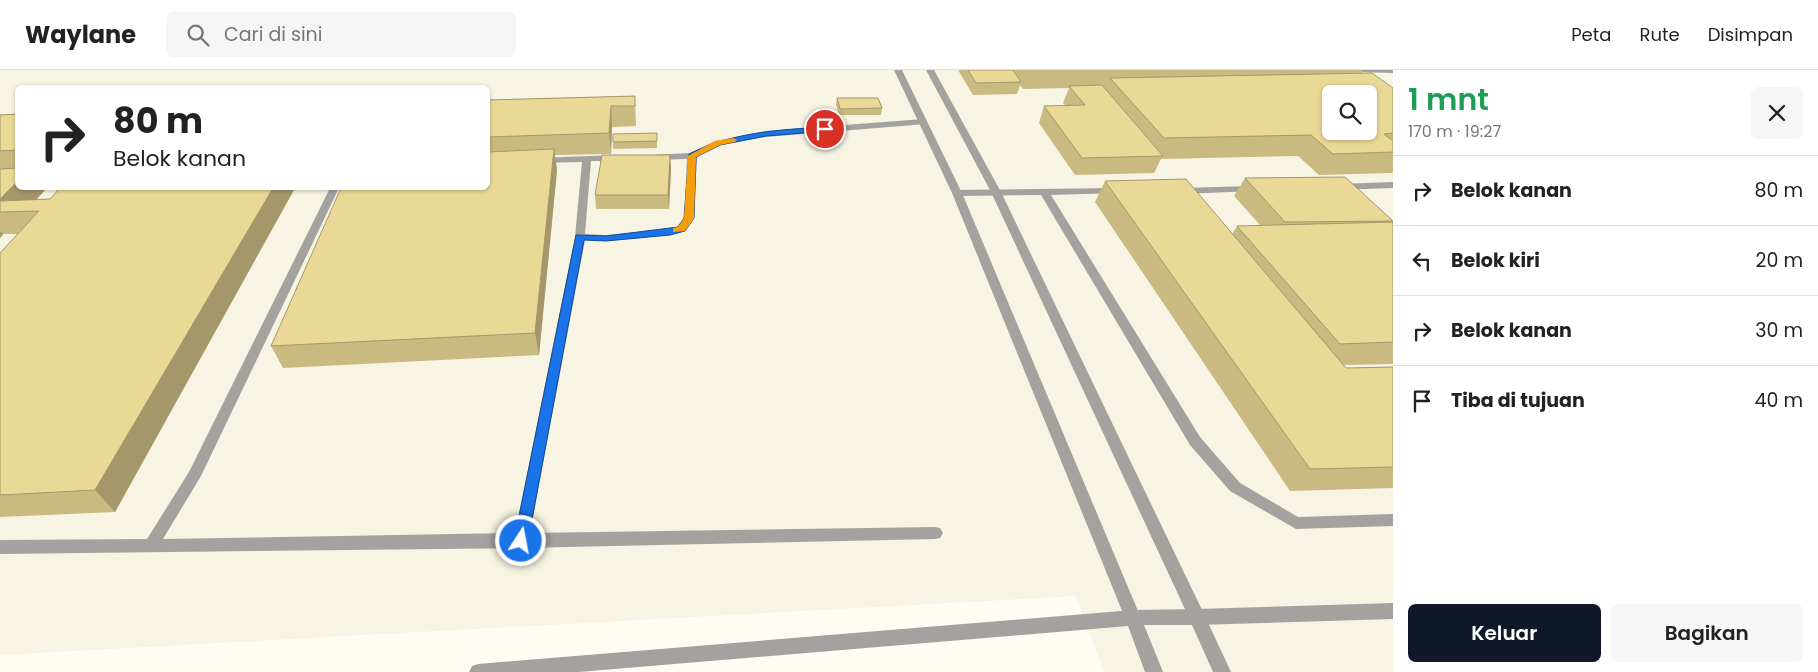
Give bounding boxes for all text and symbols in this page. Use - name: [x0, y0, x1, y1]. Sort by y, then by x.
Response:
- search box: [166, 12, 516, 57]
- text: Waylane: [25, 18, 136, 51]
- icon: search: [184, 21, 212, 49]
- text: Cari di sini: [224, 21, 322, 48]
- text: Peta: [1571, 22, 1611, 47]
- text: Rute: [1639, 22, 1680, 47]
- text: Disimpan: [1708, 22, 1793, 47]
- text: 1 mnt: [1408, 78, 1489, 121]
- map controls: [1322, 85, 1377, 140]
- button: search: [1322, 85, 1377, 140]
- button: close: [1751, 87, 1803, 139]
- text: 80 m: [113, 96, 203, 145]
- icon: right: [30, 105, 95, 170]
- pin: [804, 108, 846, 150]
- icon: arrive: [811, 115, 839, 143]
- text: 170 m · 19:27: [1408, 120, 1501, 143]
- text: Belok kanan: [113, 143, 246, 174]
- icon: right: [1408, 177, 1436, 205]
- text: Belok kanan: [1451, 177, 1572, 204]
- text: 80 m: [1754, 177, 1803, 204]
- icon: left: [1408, 247, 1436, 275]
- text: Belok kiri: [1451, 247, 1540, 274]
- text: 20 m: [1755, 247, 1803, 274]
- icon: right: [1408, 317, 1436, 345]
- text: Belok kanan: [1451, 317, 1572, 344]
- text: 30 m: [1755, 317, 1803, 344]
- icon: arrive: [1408, 387, 1436, 415]
- text: Tiba di tujuan: [1451, 387, 1585, 414]
- text: 40 m: [1754, 387, 1803, 414]
- position arrow: [494, 514, 546, 566]
- button: Keluar: [1408, 604, 1601, 662]
- button: Bagikan: [1611, 604, 1803, 662]

